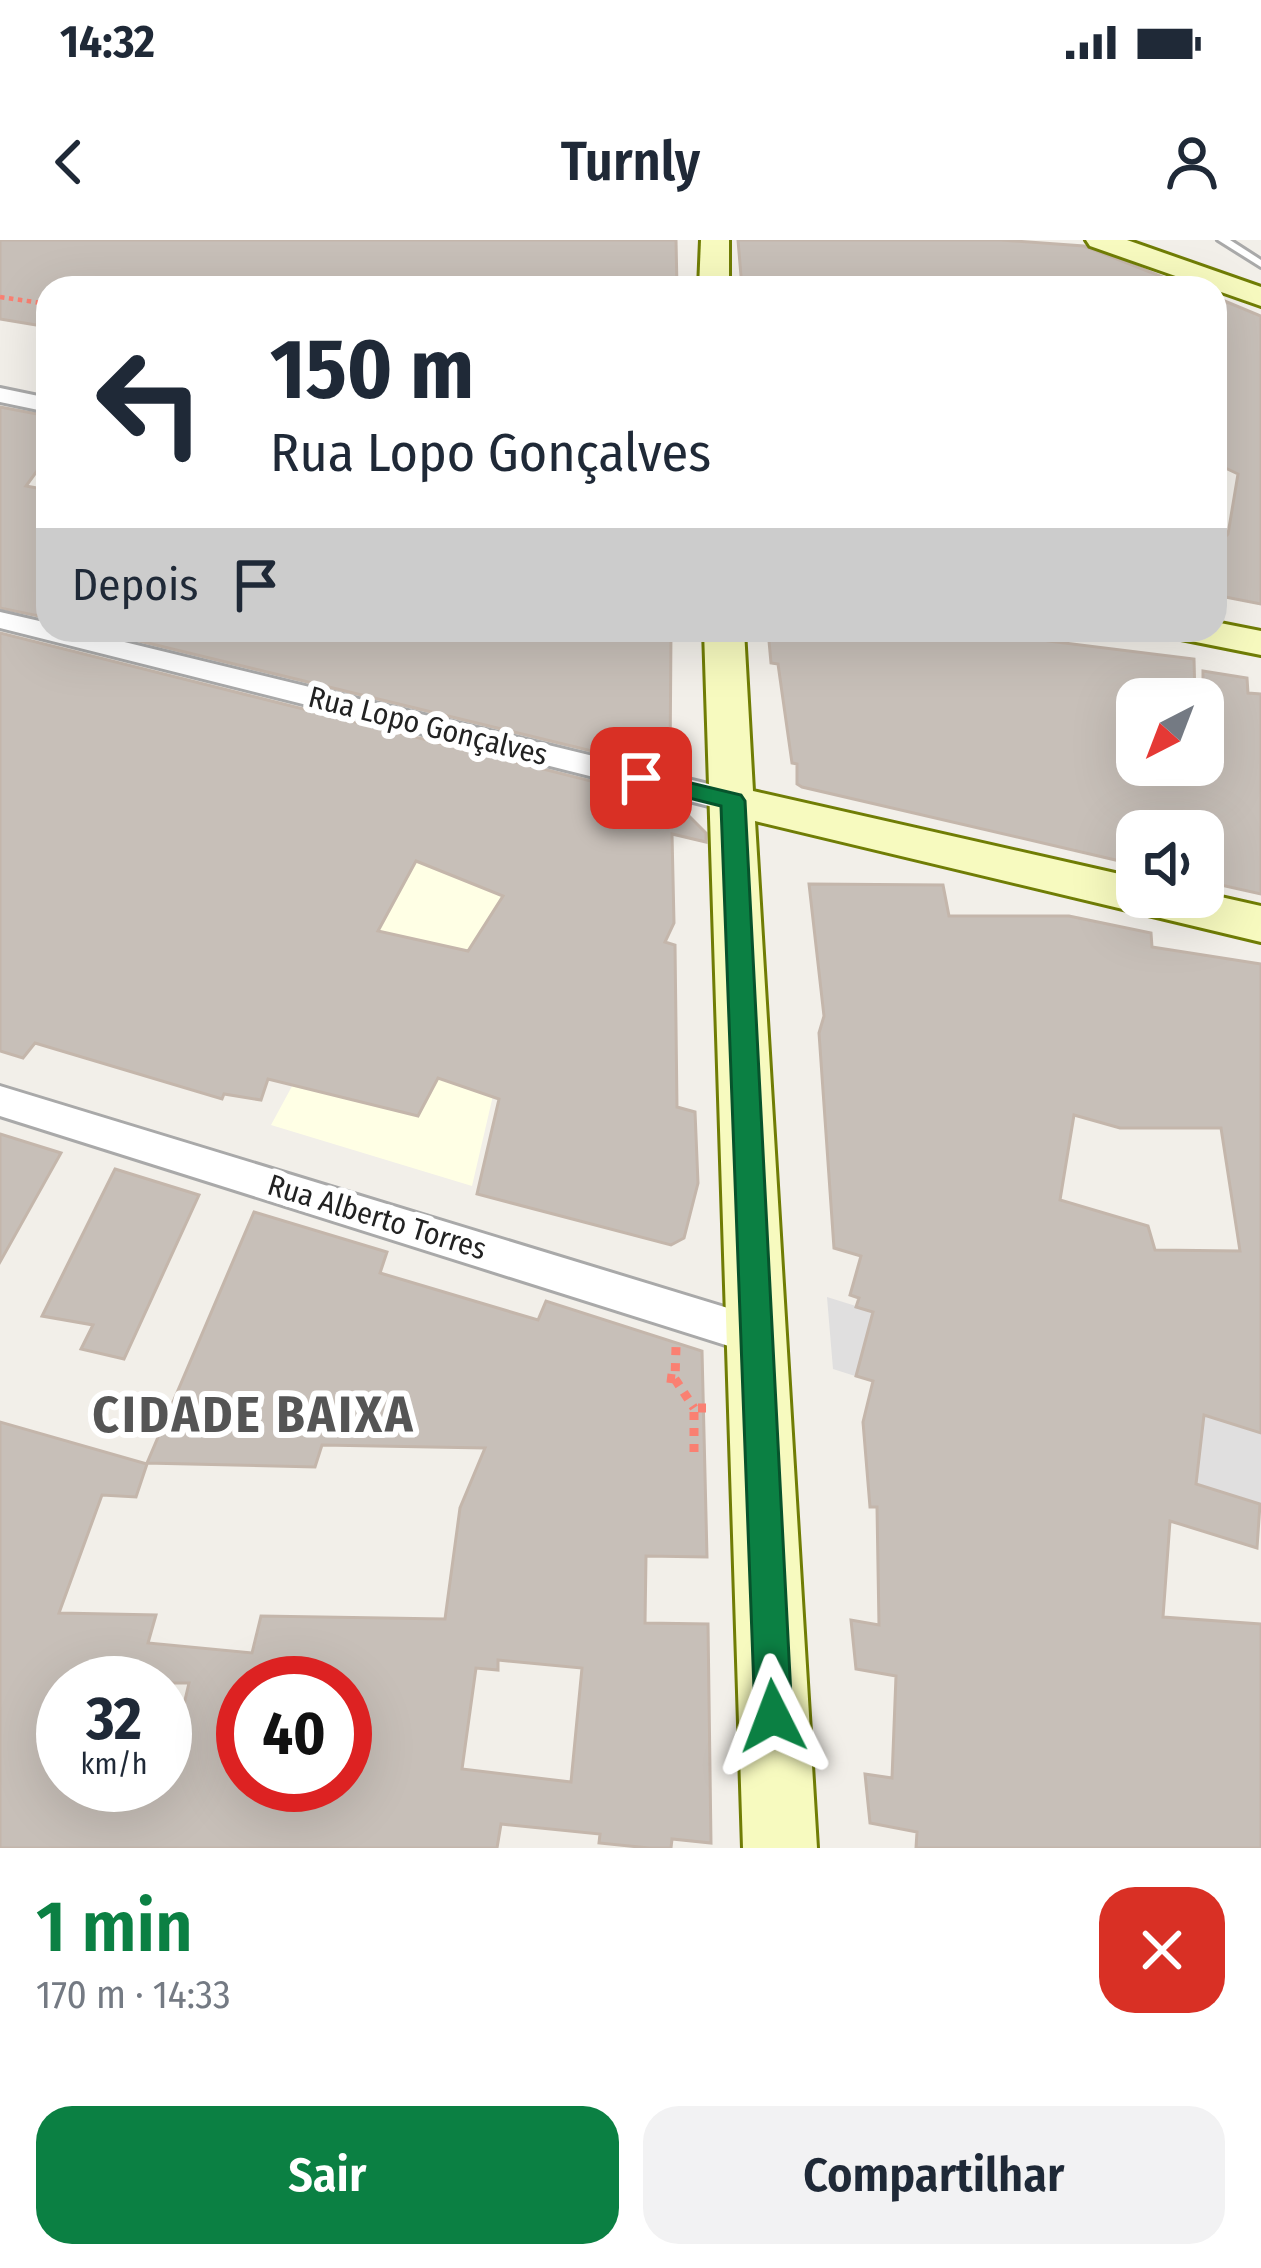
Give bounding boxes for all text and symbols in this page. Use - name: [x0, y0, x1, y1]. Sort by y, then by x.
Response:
- text: 14:32: [60, 15, 155, 69]
- icon: back: [36, 129, 102, 195]
- icon: person: [1159, 129, 1225, 195]
- text: Turnly: [561, 130, 700, 194]
- text: 150 m: [270, 319, 474, 420]
- icon: left: [72, 324, 228, 480]
- text: Rua Lopo Gonçalves: [270, 421, 711, 485]
- icon: arrive: [223, 552, 289, 618]
- text: Depois: [72, 558, 199, 612]
- north arrow: [1116, 678, 1224, 786]
- map controls: [1116, 678, 1224, 918]
- street label: Rua Lopo Gonçalves: [305, 679, 551, 773]
- pin: [590, 727, 692, 829]
- icon: arrive: [608, 745, 674, 811]
- button: sound: [1116, 810, 1224, 918]
- street label: Rua Alberto Torres: [263, 1167, 491, 1267]
- district label: CIDADE BAIXA: [92, 1384, 416, 1446]
- position arrow: [710, 1653, 836, 1779]
- speed limit sign: 40: [216, 1656, 372, 1812]
- text: 32: [86, 1683, 142, 1755]
- text: km/h: [81, 1746, 147, 1782]
- text: 1 min: [36, 1884, 193, 1970]
- button: close: [1099, 1887, 1225, 2013]
- text: 170 m · 14:33: [36, 1972, 231, 2018]
- button: Sair: [36, 2106, 619, 2244]
- button: Compartilhar: [643, 2106, 1225, 2244]

